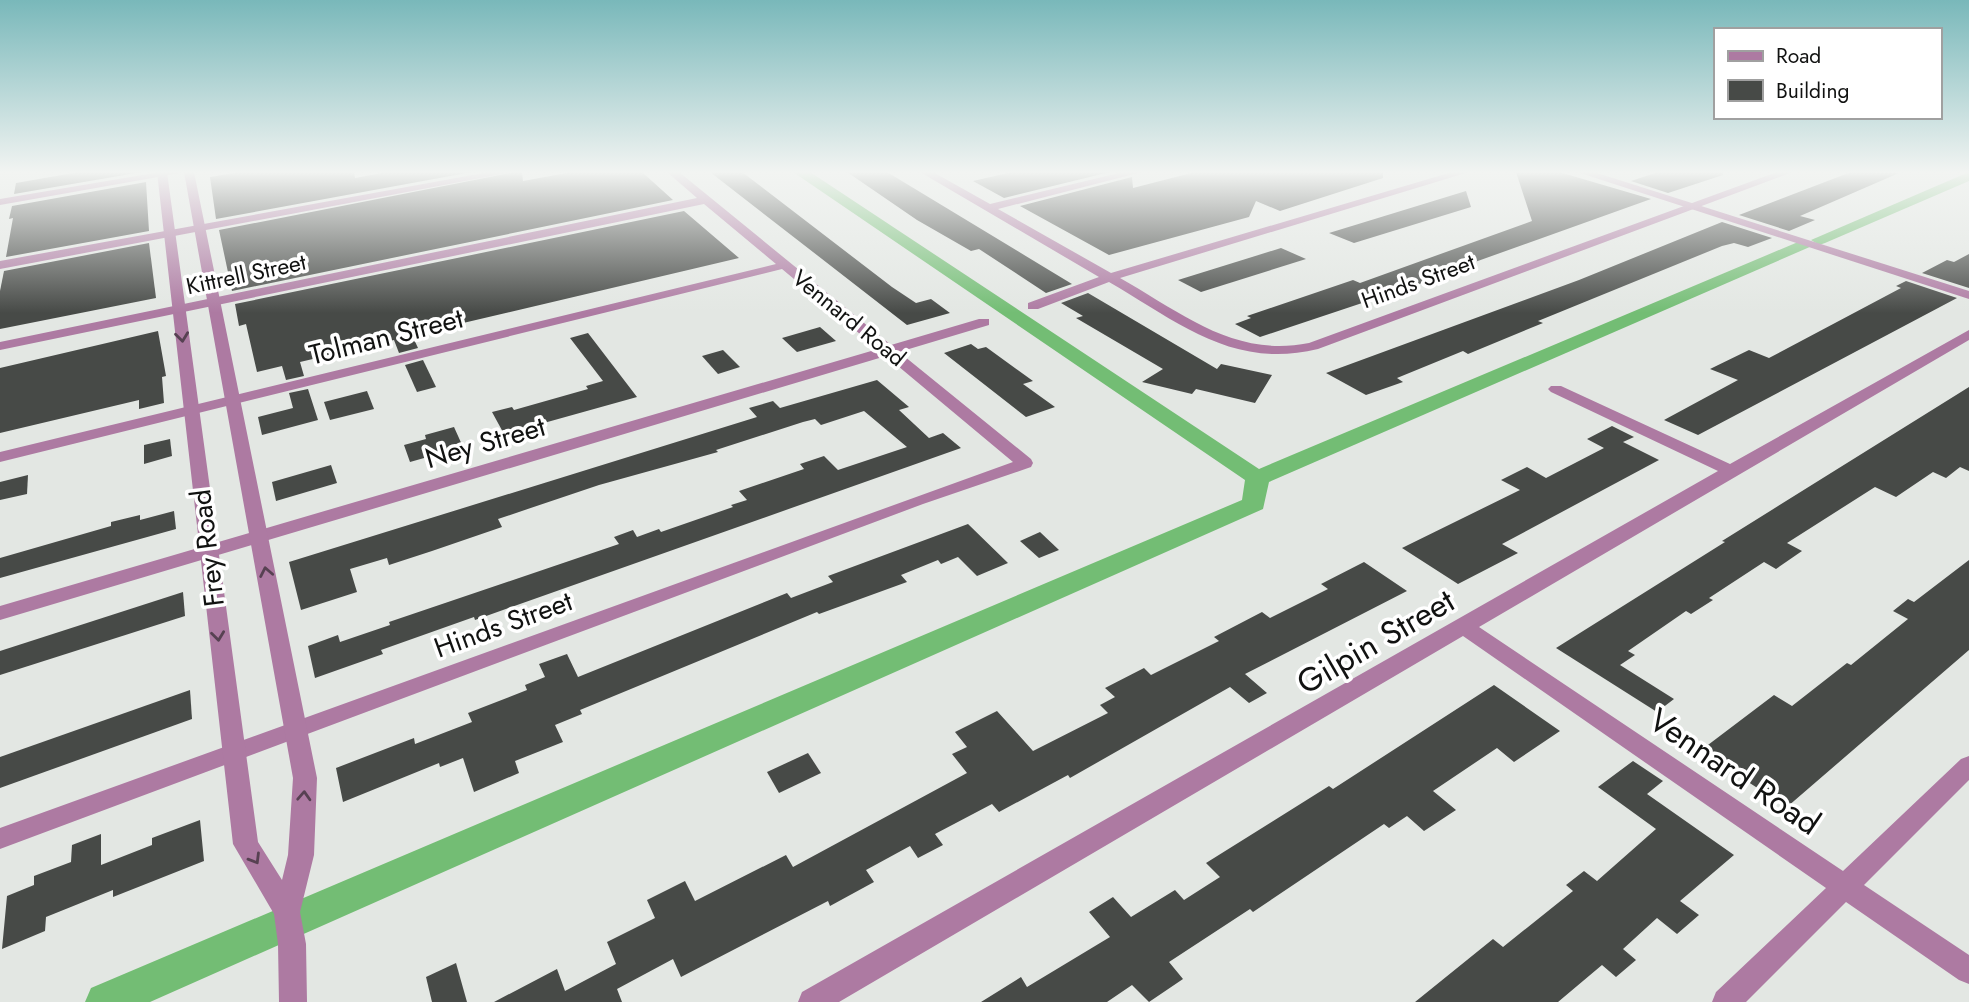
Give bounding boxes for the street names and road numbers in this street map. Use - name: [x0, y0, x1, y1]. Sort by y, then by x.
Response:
- street label: Kittrell Street: [183, 245, 310, 303]
- street label: Hinds Street: [1356, 245, 1480, 317]
- street label: Vennard Road: [785, 261, 913, 375]
- street label: Tolman Street: [305, 298, 468, 375]
- street label: Ney Street: [420, 406, 550, 479]
- street label: Frey Road: [180, 487, 235, 609]
- street label: Gilpin Street: [1288, 577, 1463, 706]
- street label: Hinds Street: [428, 580, 578, 668]
- street label: Vennard Road: [1640, 697, 1830, 846]

